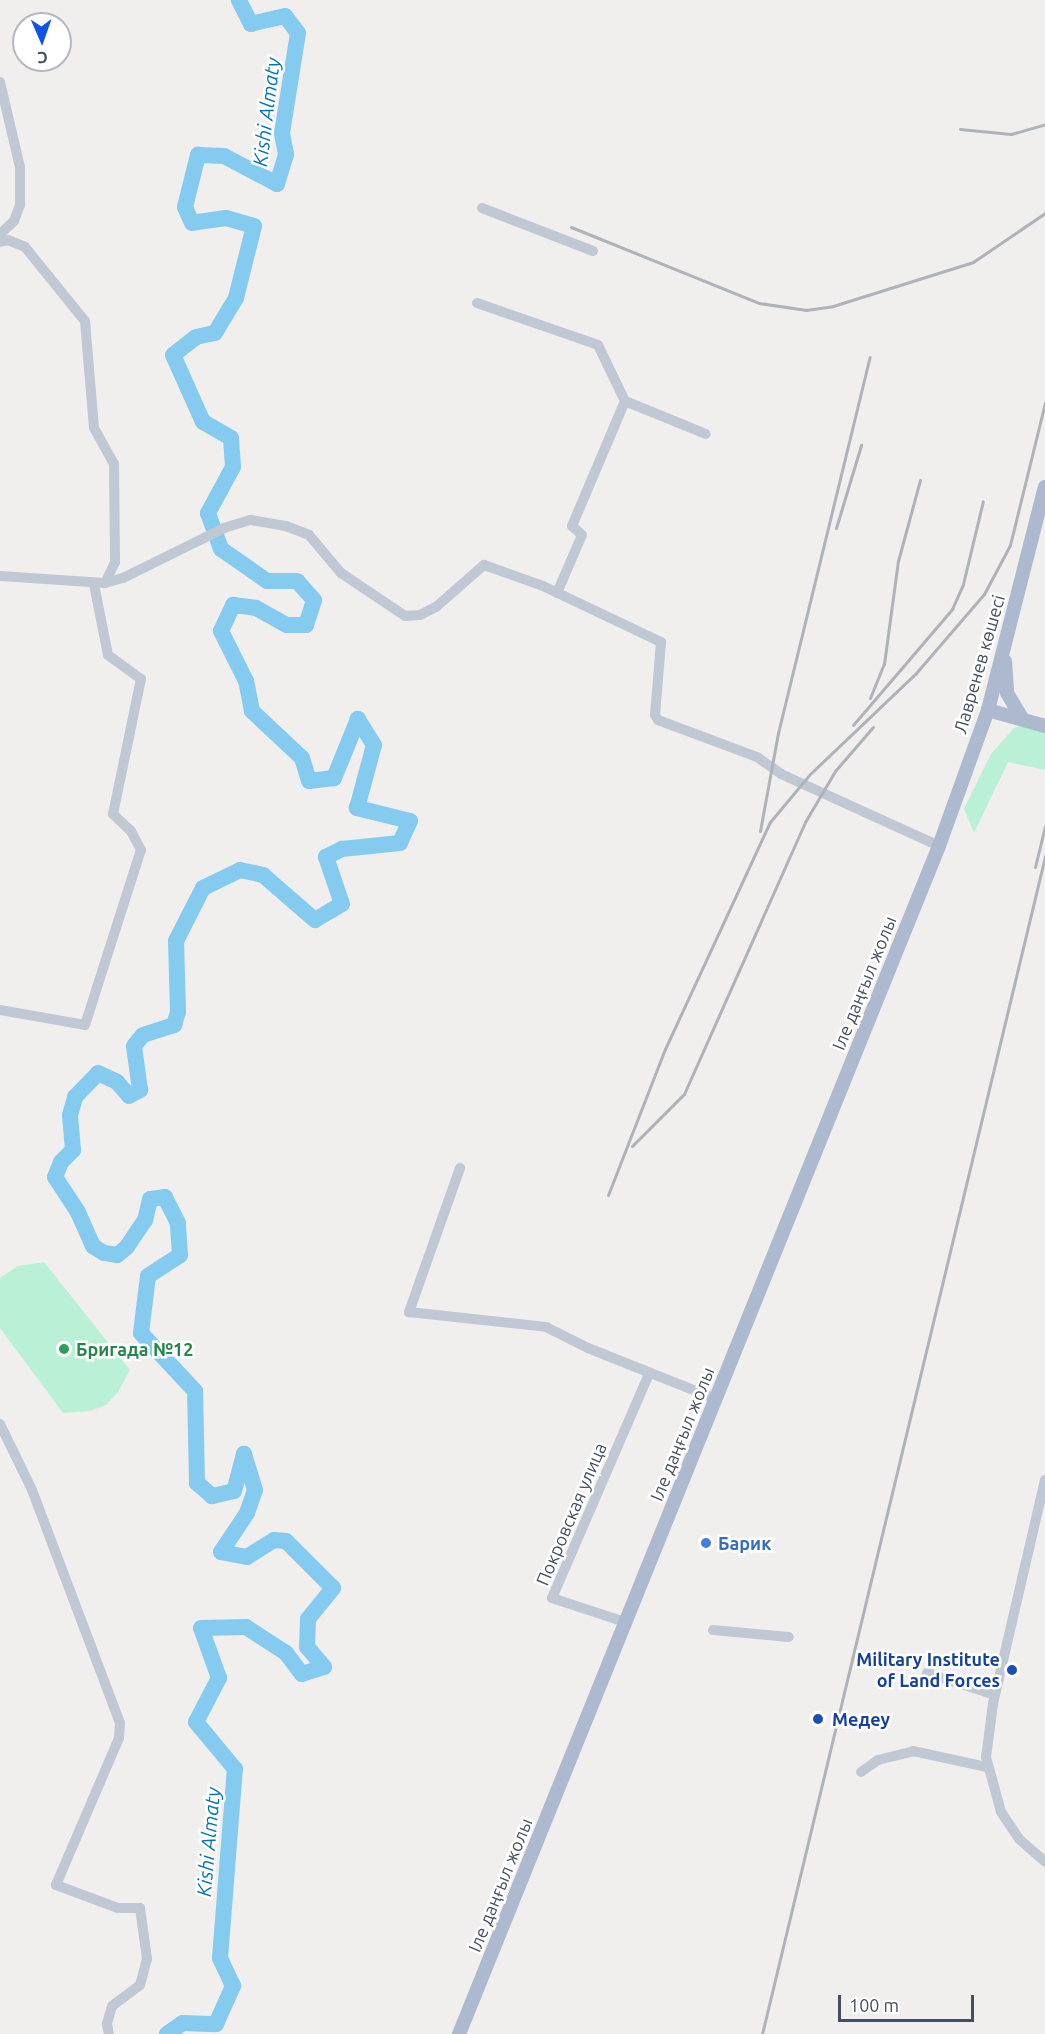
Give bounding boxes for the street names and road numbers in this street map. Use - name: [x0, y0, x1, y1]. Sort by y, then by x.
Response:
- street label: Лавренев көшесі: [949, 592, 1009, 736]
- street label: Іле даңғыл жолы: [827, 913, 901, 1053]
- street label: Іле даңғыл жолы: [645, 1364, 719, 1504]
- street label: Покровская улица: [531, 1439, 611, 1589]
- street label: Іле даңғыл жолы: [463, 1815, 537, 1955]

